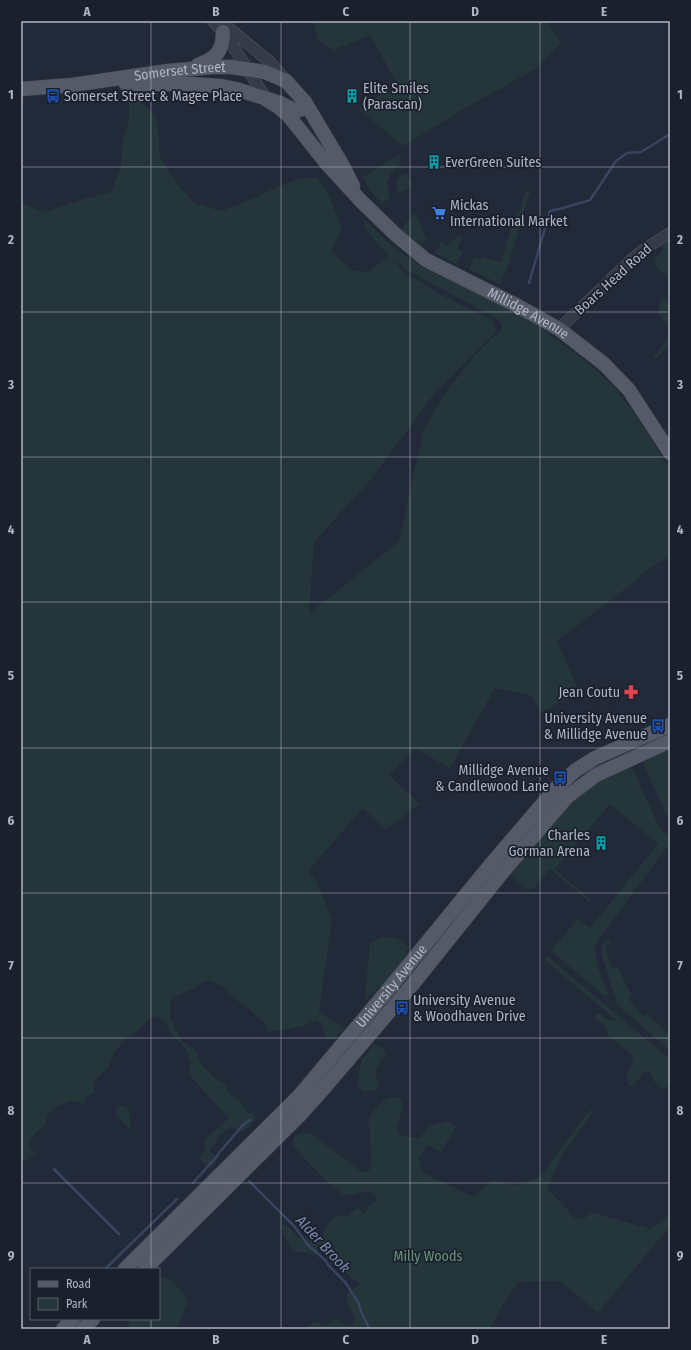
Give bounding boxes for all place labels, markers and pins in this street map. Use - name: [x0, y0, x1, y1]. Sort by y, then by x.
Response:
- place label: Elite Smiles (Parascan): [363, 80, 429, 113]
- bus stop icon: Somerset Street & Magee Place: [45, 88, 61, 104]
- place label: Somerset Street & Magee Place: [64, 88, 242, 105]
- building icon: Elite Smiles (Parascan): [344, 88, 360, 104]
- building icon: EverGreen Suites: [426, 154, 442, 170]
- place label: EverGreen Suites: [445, 154, 541, 171]
- place label: Mickas International Market: [450, 197, 568, 230]
- supermarket icon: Mickas International Market: [431, 205, 447, 221]
- place label: Jean Coutu: [558, 684, 620, 701]
- pharmacy icon: Jean Coutu: [623, 684, 639, 700]
- place label: University Avenue & Millidge Avenue: [544, 710, 647, 743]
- bus stop icon: University Avenue & Millidge Avenue: [650, 718, 666, 734]
- place label: Millidge Avenue & Candlewood Lane: [435, 762, 549, 795]
- bus stop icon: Millidge Avenue & Candlewood Lane: [552, 770, 568, 786]
- place label: Charles Gorman Arena: [508, 827, 590, 860]
- building icon: Charles Gorman Arena: [593, 835, 609, 851]
- place label: University Avenue & Woodhaven Drive: [413, 992, 526, 1025]
- bus stop icon: University Avenue & Woodhaven Drive: [394, 1000, 410, 1016]

